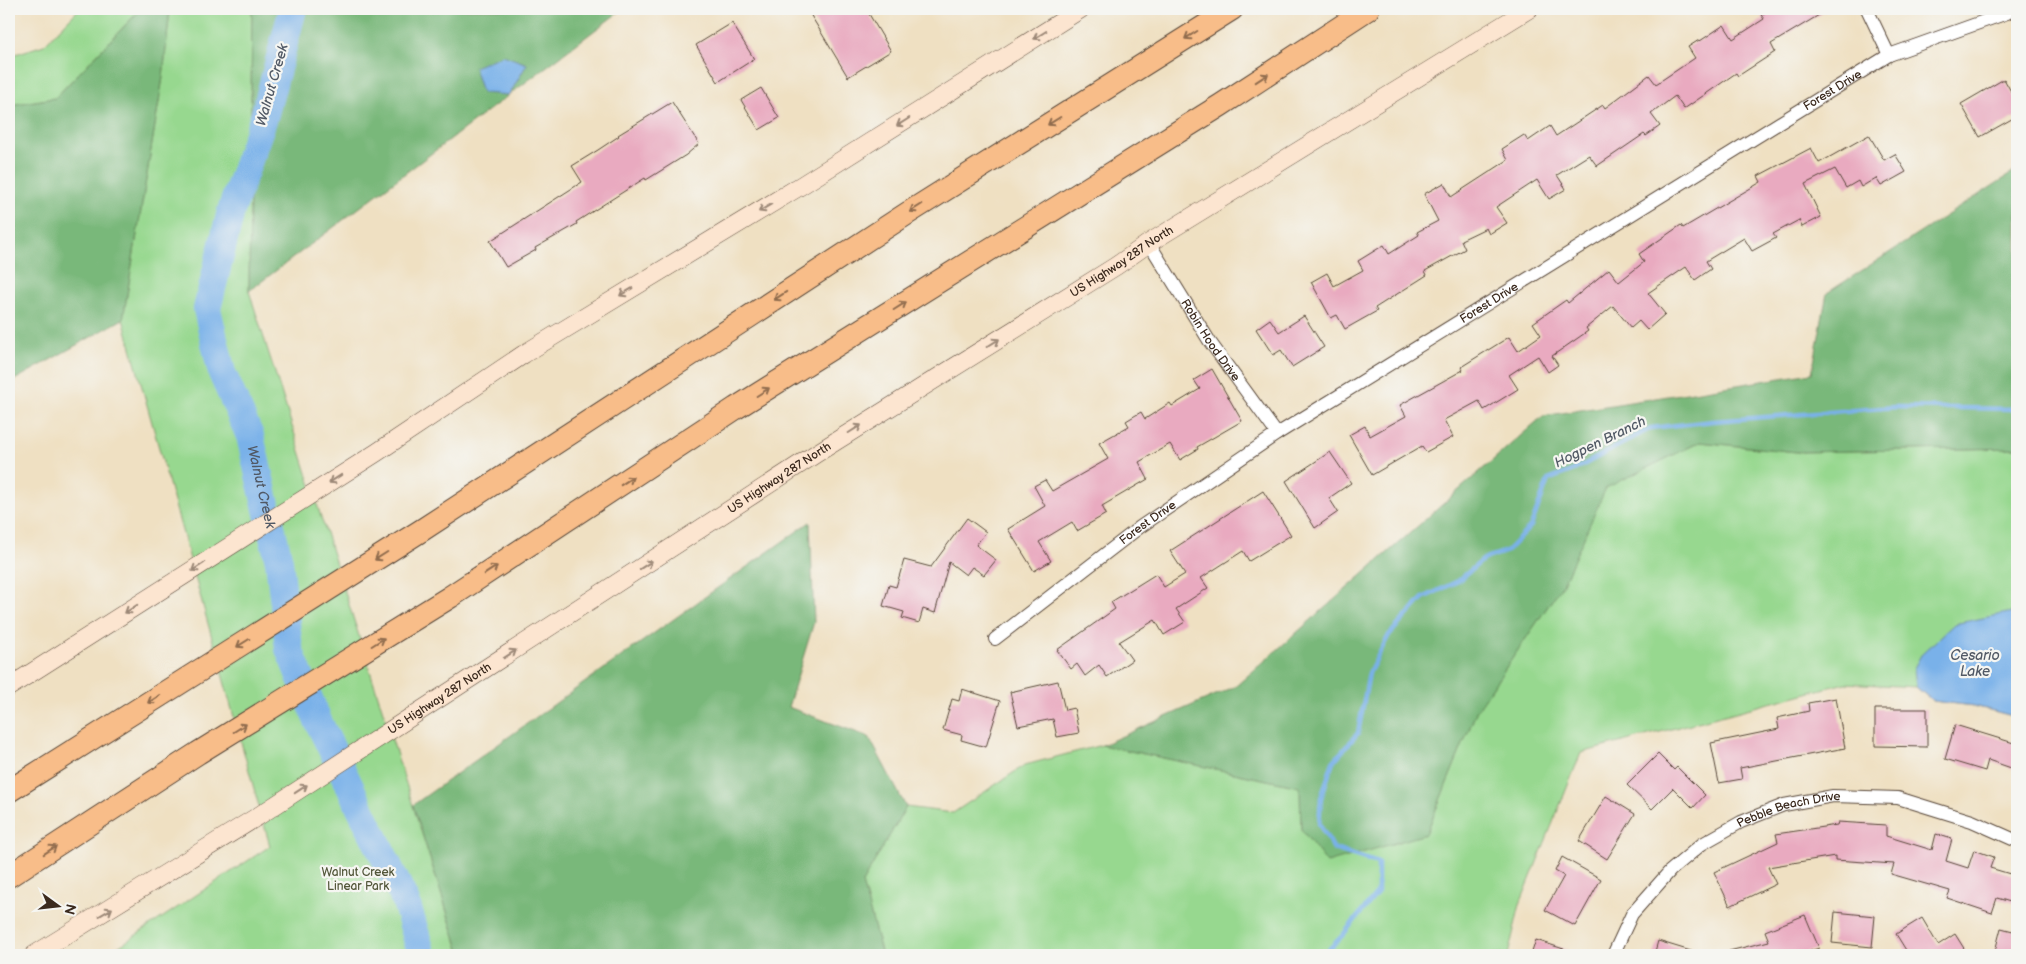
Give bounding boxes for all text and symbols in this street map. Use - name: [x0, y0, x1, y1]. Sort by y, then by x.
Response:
- one-way arrow: [1033, 29, 1047, 40]
- one-way arrow: [1185, 30, 1199, 40]
- water label: Walnut Creek: [252, 41, 292, 128]
- street label: Forest Drive: [1800, 66, 1864, 114]
- one-way arrow: [1255, 73, 1269, 84]
- one-way arrow: [896, 117, 910, 127]
- one-way arrow: [1047, 117, 1061, 127]
- one-way arrow: [758, 203, 772, 213]
- one-way arrow: [910, 203, 924, 213]
- street label: US Highway 287 North: [1067, 222, 1176, 300]
- street label: Forest Drive: [1457, 279, 1521, 327]
- one-way arrow: [619, 287, 633, 297]
- one-way arrow: [773, 291, 787, 301]
- street label: Robin Hood Drive: [1178, 296, 1244, 384]
- one-way arrow: [893, 300, 907, 310]
- one-way arrow: [986, 338, 1000, 349]
- one-way arrow: [755, 386, 769, 396]
- water label: Hogpen Branch: [1552, 412, 1649, 471]
- one-way arrow: [848, 424, 862, 434]
- street label: US Highway 287 North: [725, 439, 834, 517]
- water label: Walnut Creek: [244, 443, 280, 531]
- one-way arrow: [328, 474, 342, 484]
- one-way arrow: [619, 475, 633, 485]
- street label: Forest Drive: [1116, 497, 1179, 548]
- one-way arrow: [374, 551, 388, 561]
- one-way arrow: [638, 560, 652, 570]
- one-way arrow: [191, 562, 205, 572]
- one-way arrow: [484, 565, 498, 575]
- one-way arrow: [125, 605, 139, 615]
- one-way arrow: [370, 636, 384, 646]
- one-way arrow: [237, 638, 251, 648]
- water label: Cesario Lake: [1950, 647, 2000, 680]
- one-way arrow: [502, 649, 516, 659]
- street label: US Highway 287 North: [385, 659, 494, 737]
- one-way arrow: [147, 695, 161, 705]
- one-way arrow: [232, 722, 246, 732]
- one-way arrow: [294, 783, 308, 793]
- street label: Pebble Beach Drive: [1734, 789, 1841, 830]
- one-way arrow: [42, 844, 56, 854]
- park label: Walnut Creek Linear Park: [322, 865, 395, 894]
- north arrow: [32, 882, 82, 932]
- text: N: [61, 902, 80, 917]
- one-way arrow: [98, 906, 112, 916]

